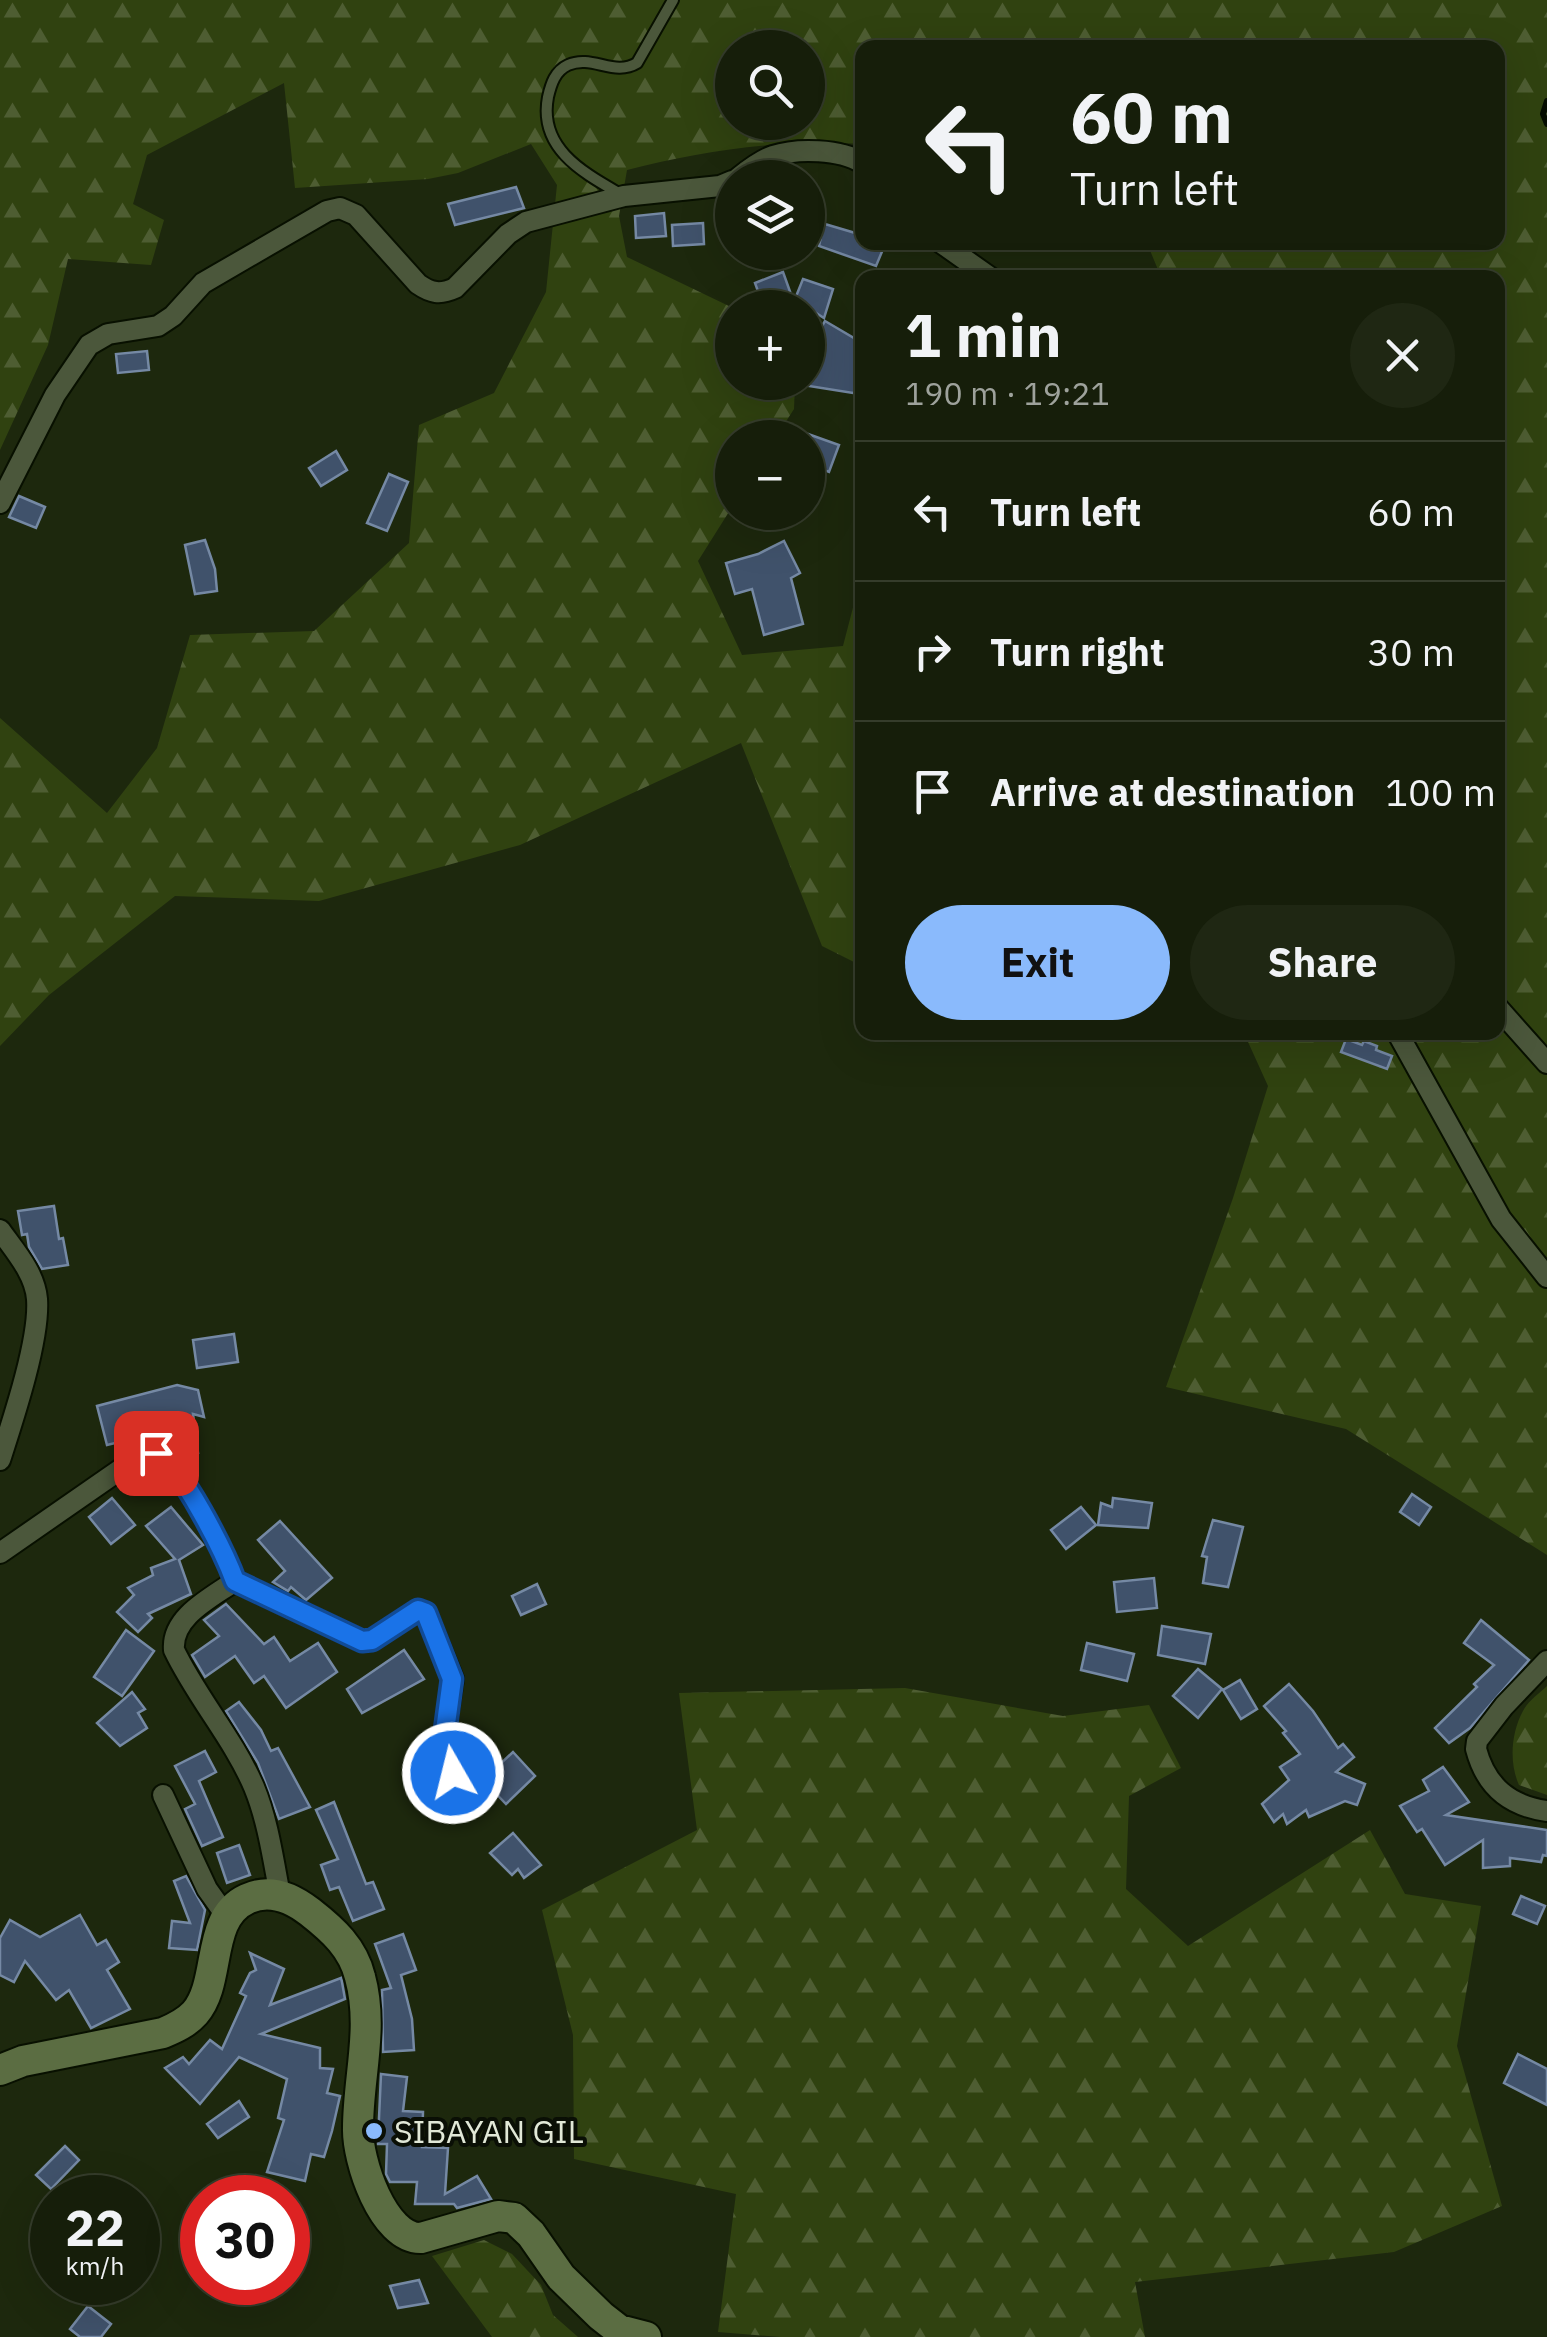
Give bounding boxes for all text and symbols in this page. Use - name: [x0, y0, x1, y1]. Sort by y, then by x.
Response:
- map controls: [715, 30, 825, 530]
- button: search: [715, 30, 825, 140]
- text: 60 m: [1070, 71, 1233, 162]
- icon: left: [905, 80, 1035, 210]
- text: Turn left: [1070, 159, 1239, 217]
- button: layers: [715, 160, 825, 270]
- button: +: [715, 290, 825, 400]
- text: 1 min: [905, 295, 1062, 374]
- button: close: [1350, 303, 1455, 408]
- text: 190 m · 19:21: [905, 372, 1110, 414]
- button: −: [715, 420, 825, 530]
- icon: left: [905, 484, 960, 539]
- text: Turn left: [990, 487, 1141, 536]
- text: 60 m: [1367, 487, 1455, 536]
- icon: right: [905, 624, 960, 679]
- text: Turn right: [990, 627, 1165, 676]
- text: 30 m: [1367, 627, 1455, 676]
- icon: arrive: [905, 764, 960, 819]
- text: Arrive at destination: [990, 767, 1355, 816]
- text: 100 m: [1385, 767, 1496, 816]
- button: Exit: [905, 905, 1170, 1020]
- button: Share: [1190, 905, 1455, 1020]
- pin: [114, 1411, 199, 1496]
- icon: arrive: [129, 1426, 184, 1481]
- position arrow: [401, 1721, 505, 1825]
- place label: SIBAYAN GIL: [394, 2110, 584, 2152]
- marker: SIBAYAN GIL: [363, 2120, 385, 2142]
- speed limit sign: 30: [180, 2175, 310, 2305]
- text: 22: [65, 2195, 125, 2260]
- text: km/h: [66, 2249, 124, 2282]

